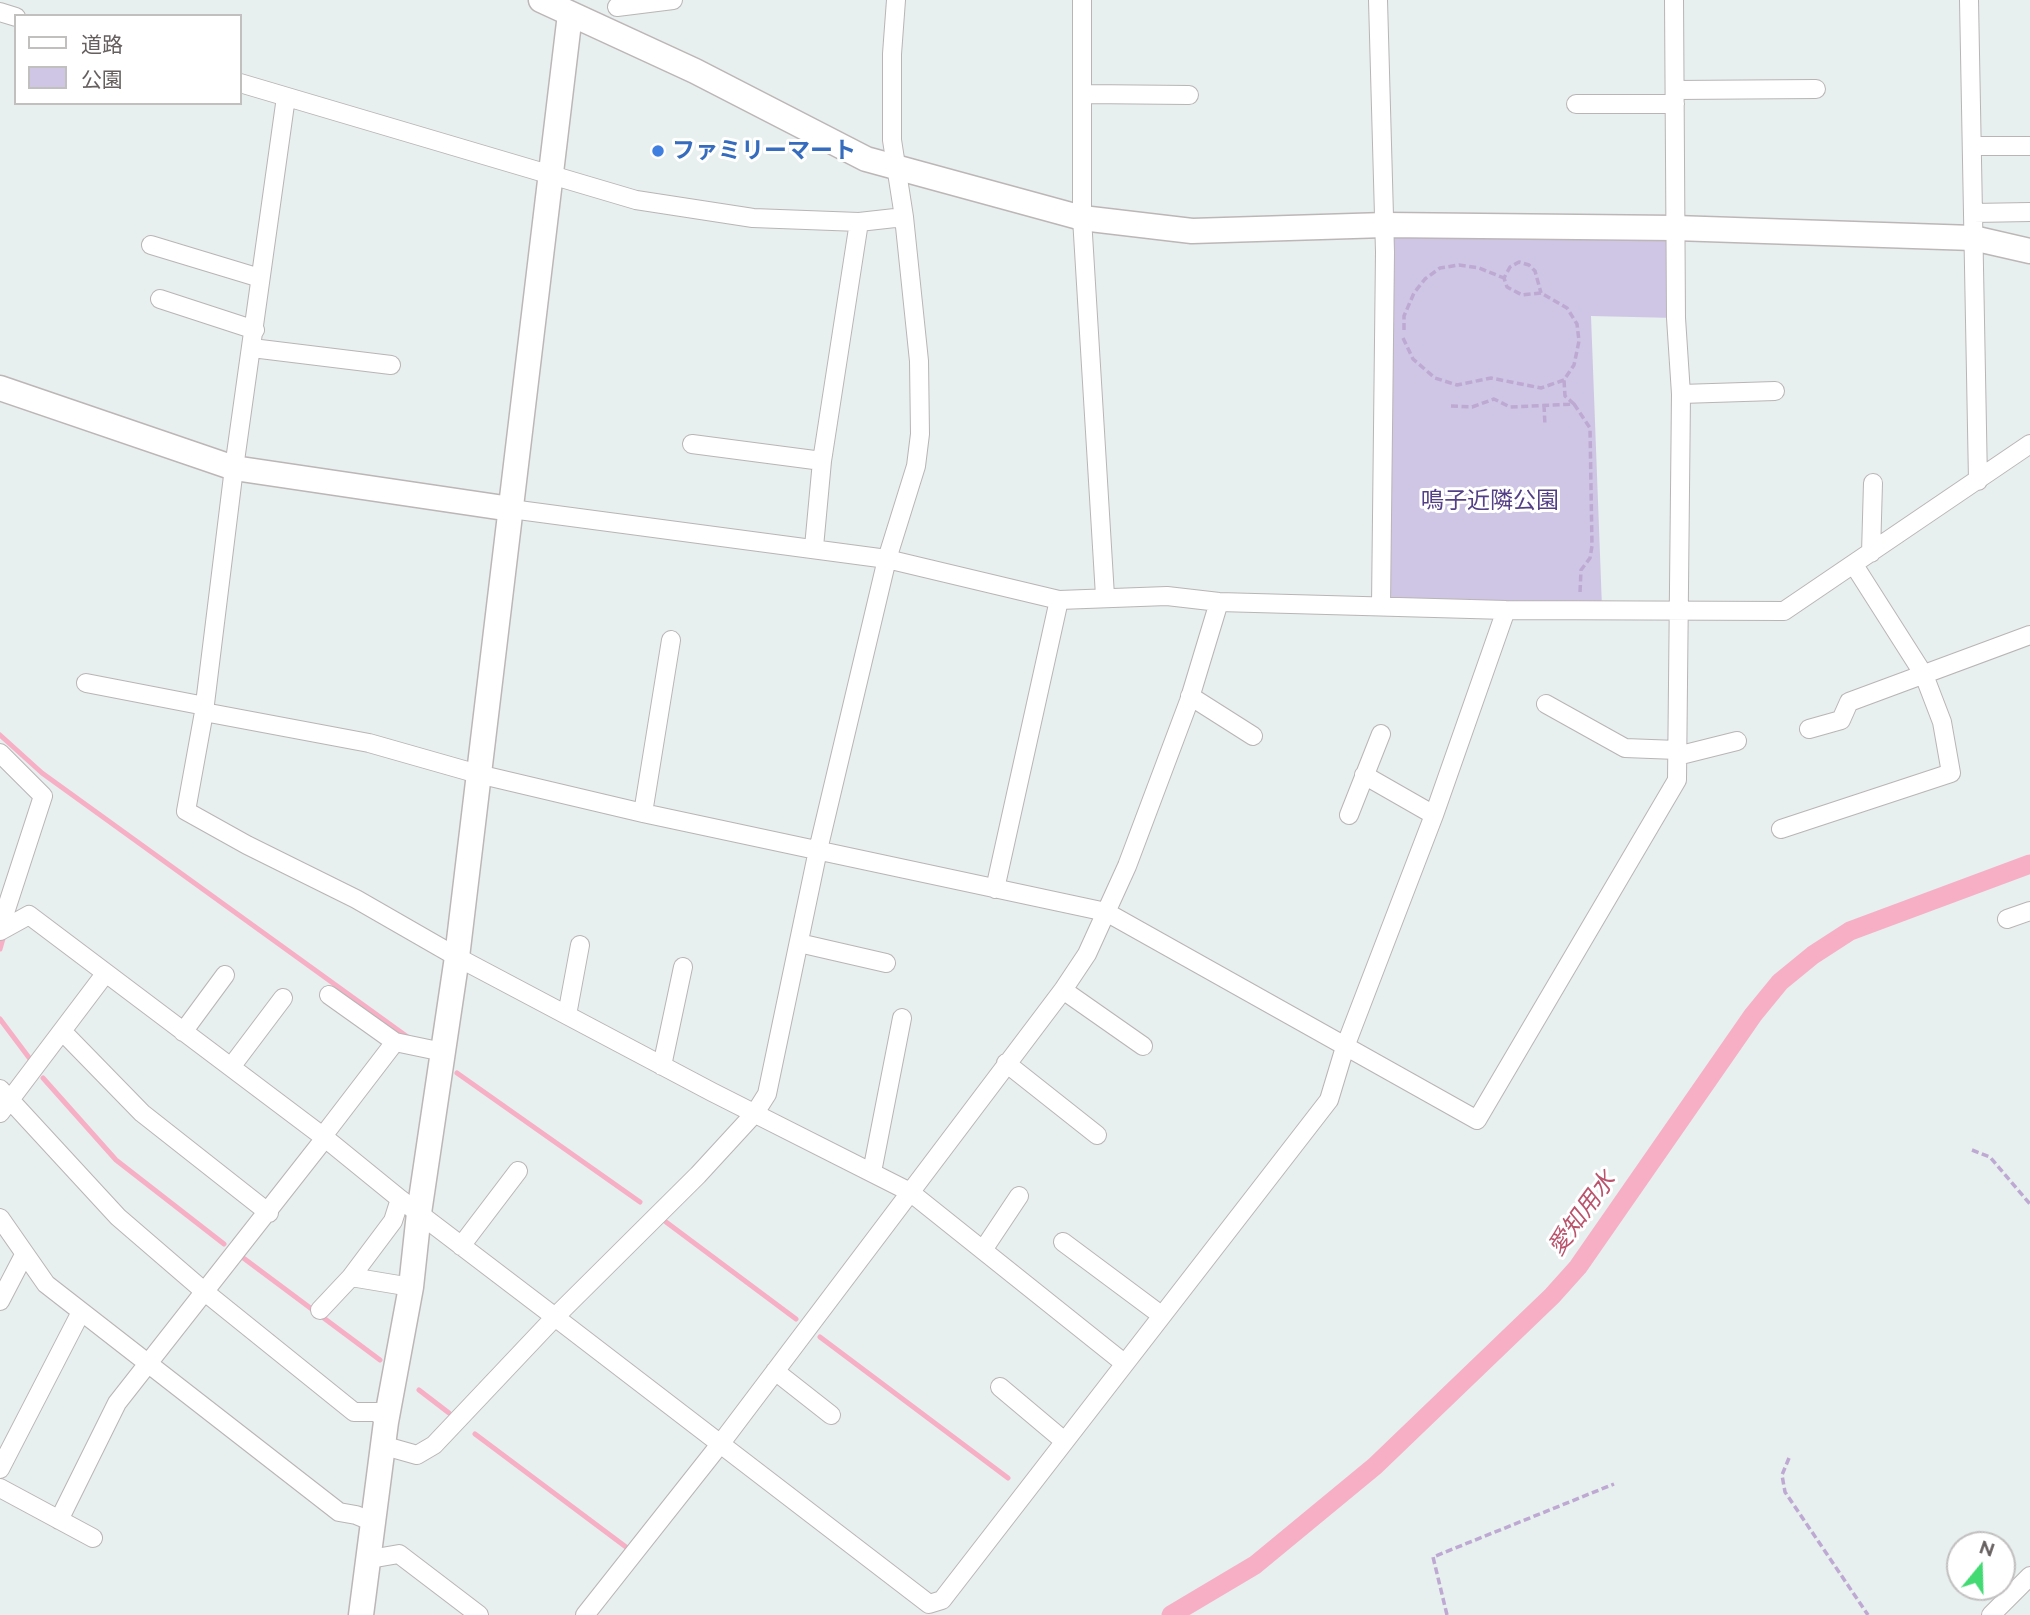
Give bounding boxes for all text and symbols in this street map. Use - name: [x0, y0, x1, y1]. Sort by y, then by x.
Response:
- legend: [14, 14, 242, 105]
- text: 道路: [81, 32, 123, 57]
- text: 公園: [81, 67, 123, 92]
- place label: ファミリーマート: [672, 137, 856, 165]
- marker: ファミリーマート: [650, 143, 666, 159]
- park label: 鳴子近隣公園: [1421, 487, 1559, 515]
- water label: 愛知用水: [1542, 1167, 1622, 1261]
- north arrow: [1946, 1531, 2016, 1601]
- text: N: [1977, 1535, 1998, 1561]

